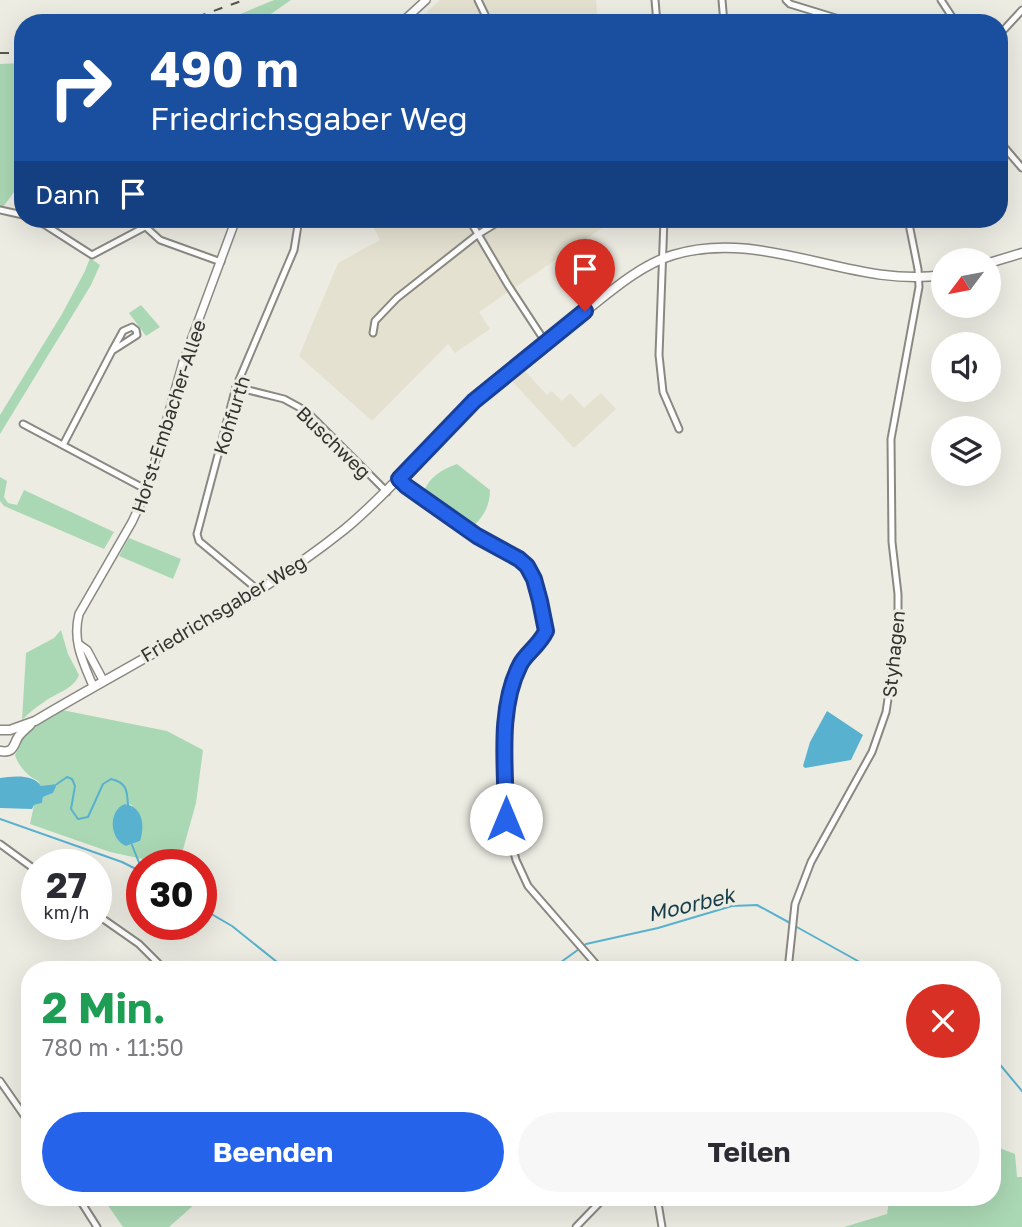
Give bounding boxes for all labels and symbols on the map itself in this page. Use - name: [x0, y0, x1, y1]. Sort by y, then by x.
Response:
- pin: [555, 239, 615, 311]
- north arrow: [931, 248, 1001, 318]
- street label: Horst-Embacher-Allee: [126, 317, 210, 515]
- street label: Kohfurth: [208, 373, 254, 457]
- street label: Buschweg: [292, 401, 376, 483]
- street label: Friedrichsgaber Weg: [136, 550, 310, 666]
- street label: Styhagen: [877, 609, 909, 699]
- position arrow: [469, 782, 543, 856]
- speed limit sign: 30: [126, 849, 217, 940]
- water label: Moorbek: [645, 881, 739, 927]

